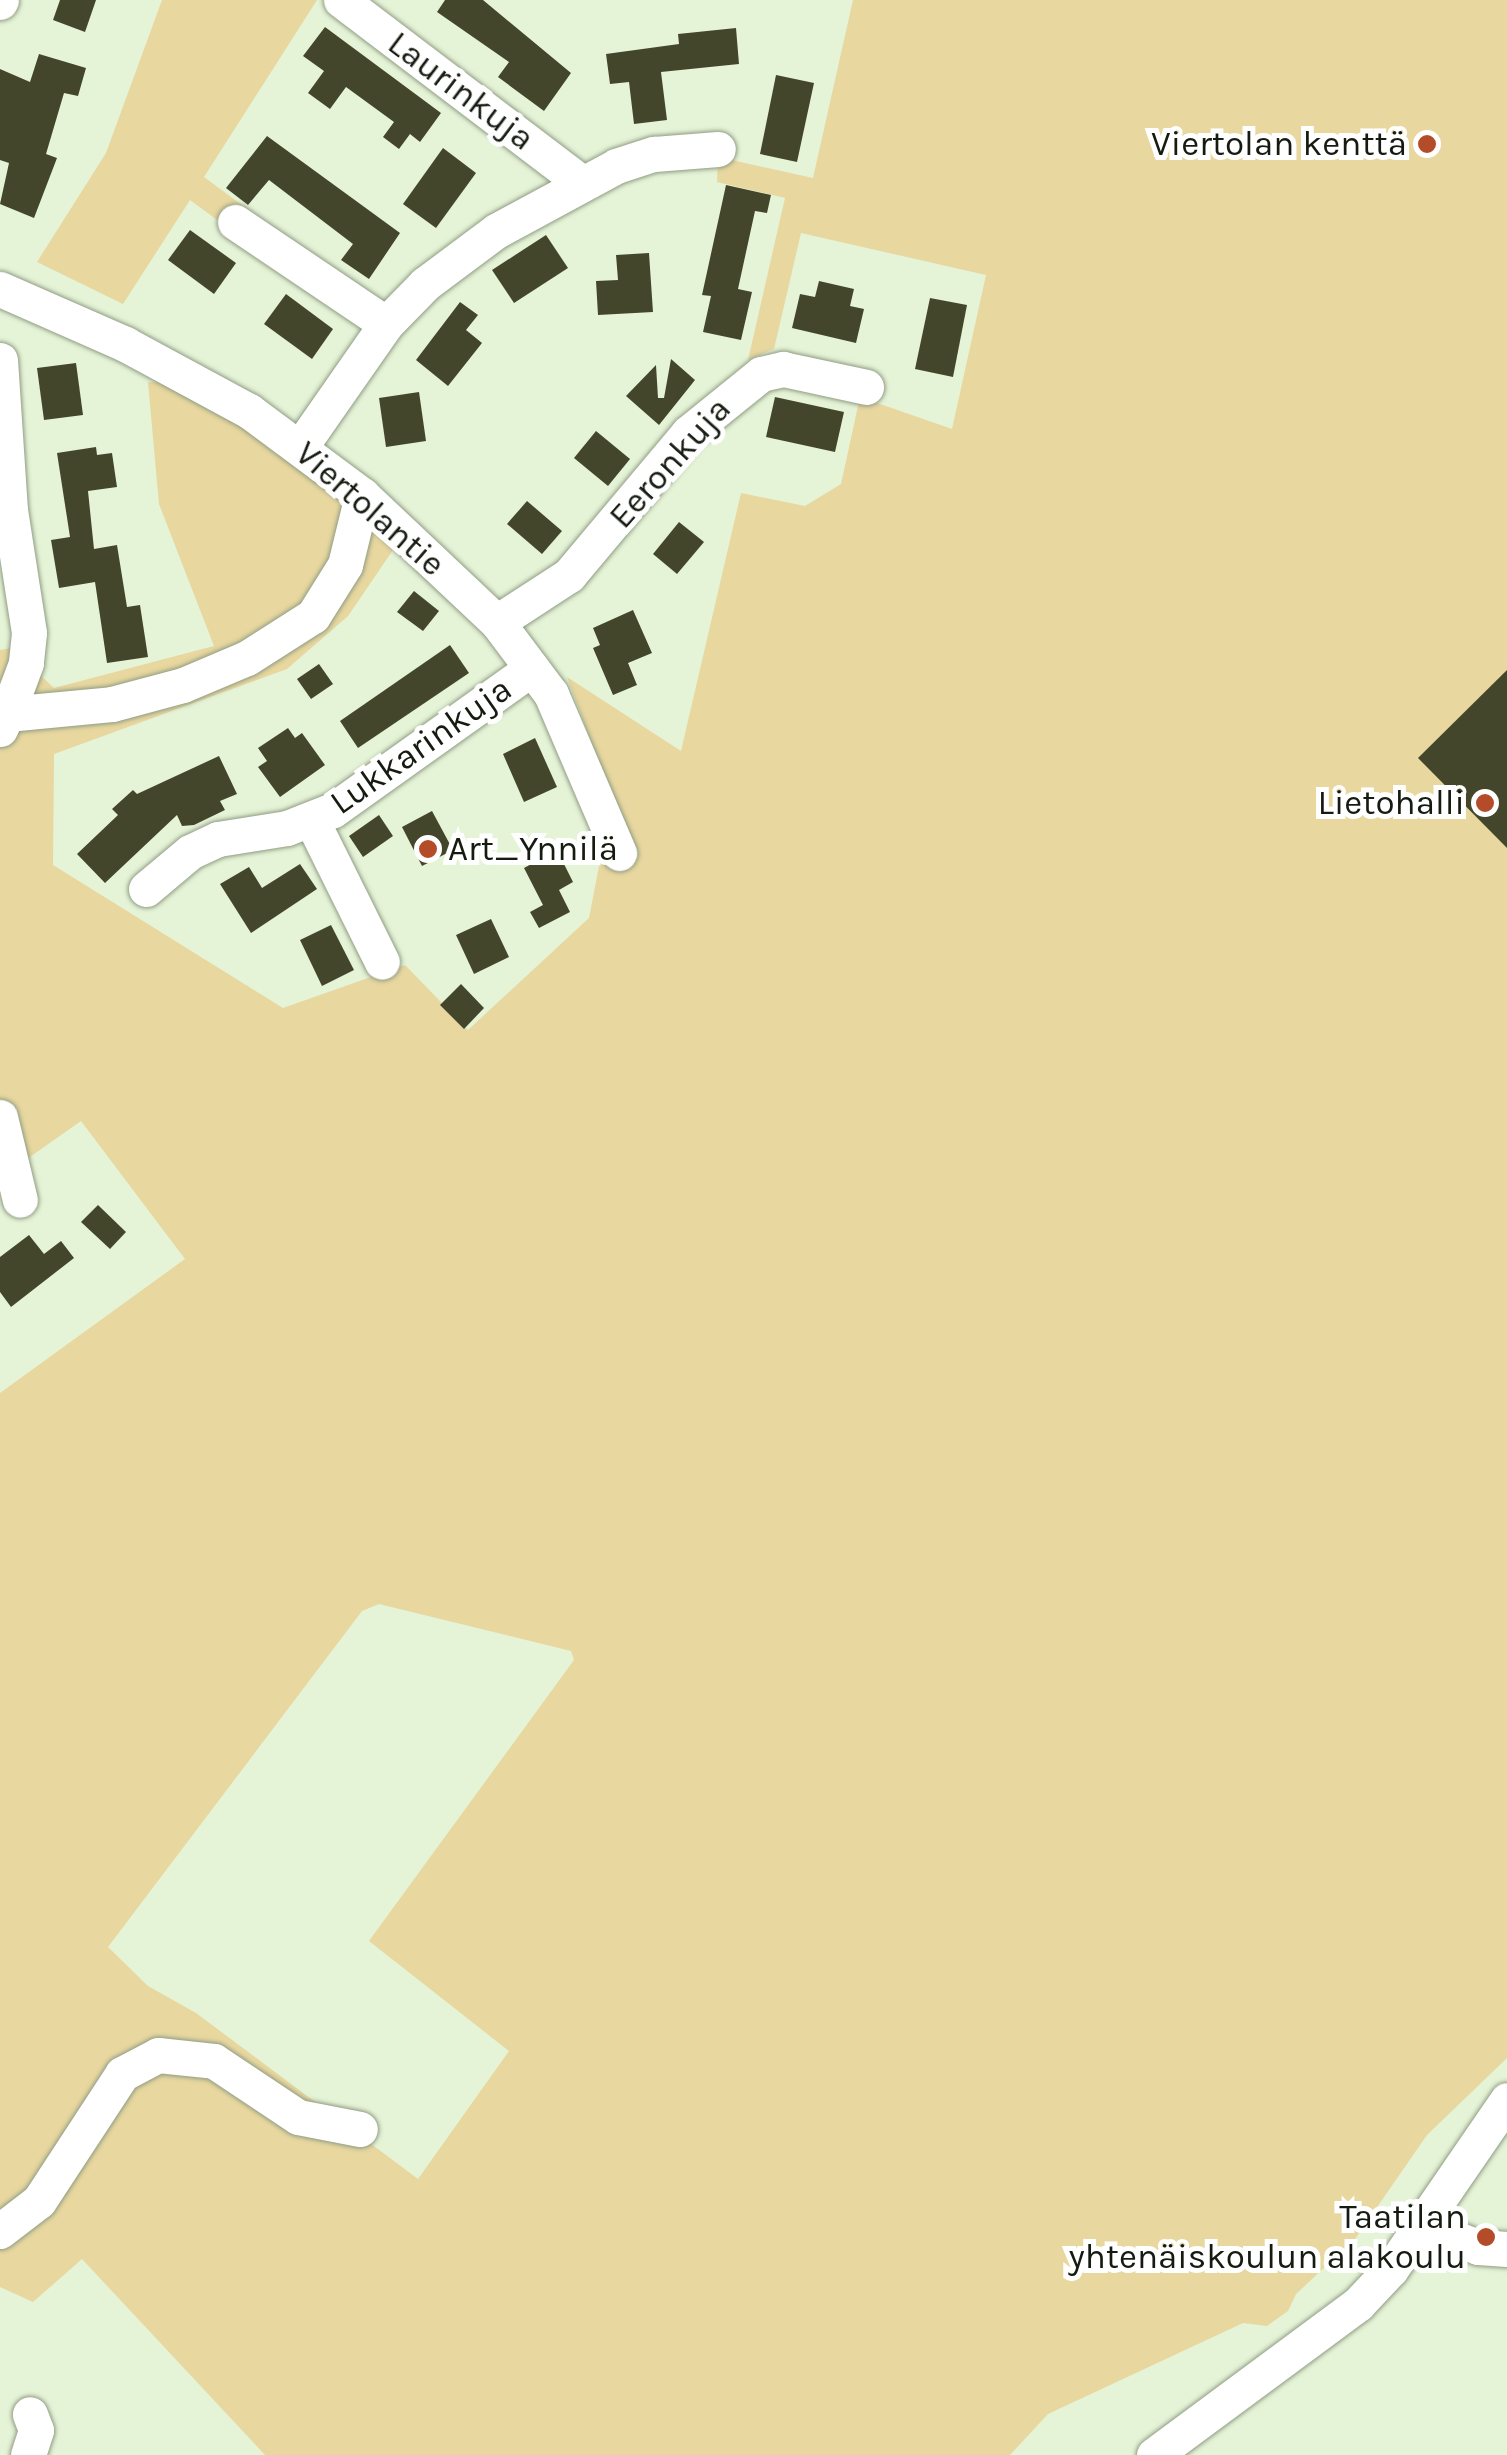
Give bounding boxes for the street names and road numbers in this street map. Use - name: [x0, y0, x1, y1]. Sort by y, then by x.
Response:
- street label: Laurinkuja: [380, 22, 542, 160]
- street label: Eeronkuja: [600, 389, 740, 537]
- street label: Viertolantie: [286, 433, 454, 585]
- street label: Lukkarinkuja: [322, 668, 520, 824]

